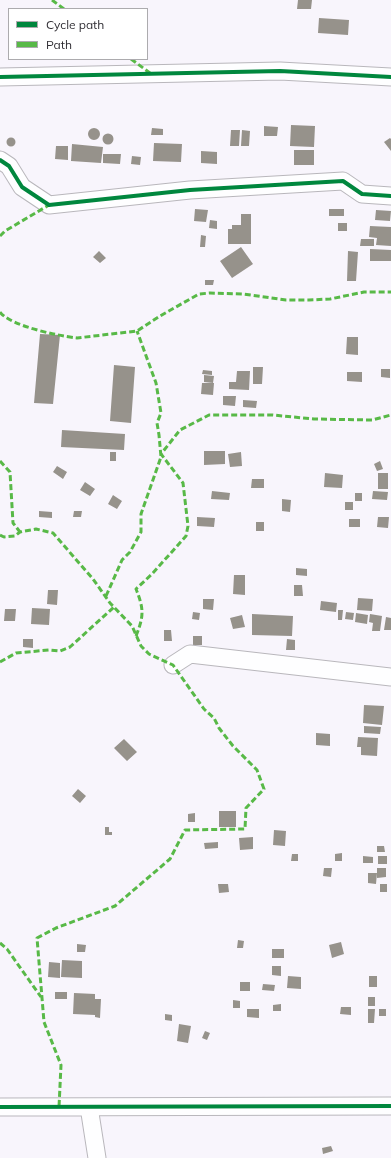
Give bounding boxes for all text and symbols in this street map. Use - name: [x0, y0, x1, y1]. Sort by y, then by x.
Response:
- legend: [8, 8, 148, 60]
- text: Cycle path: [46, 17, 104, 32]
- text: Path: [46, 37, 72, 52]

